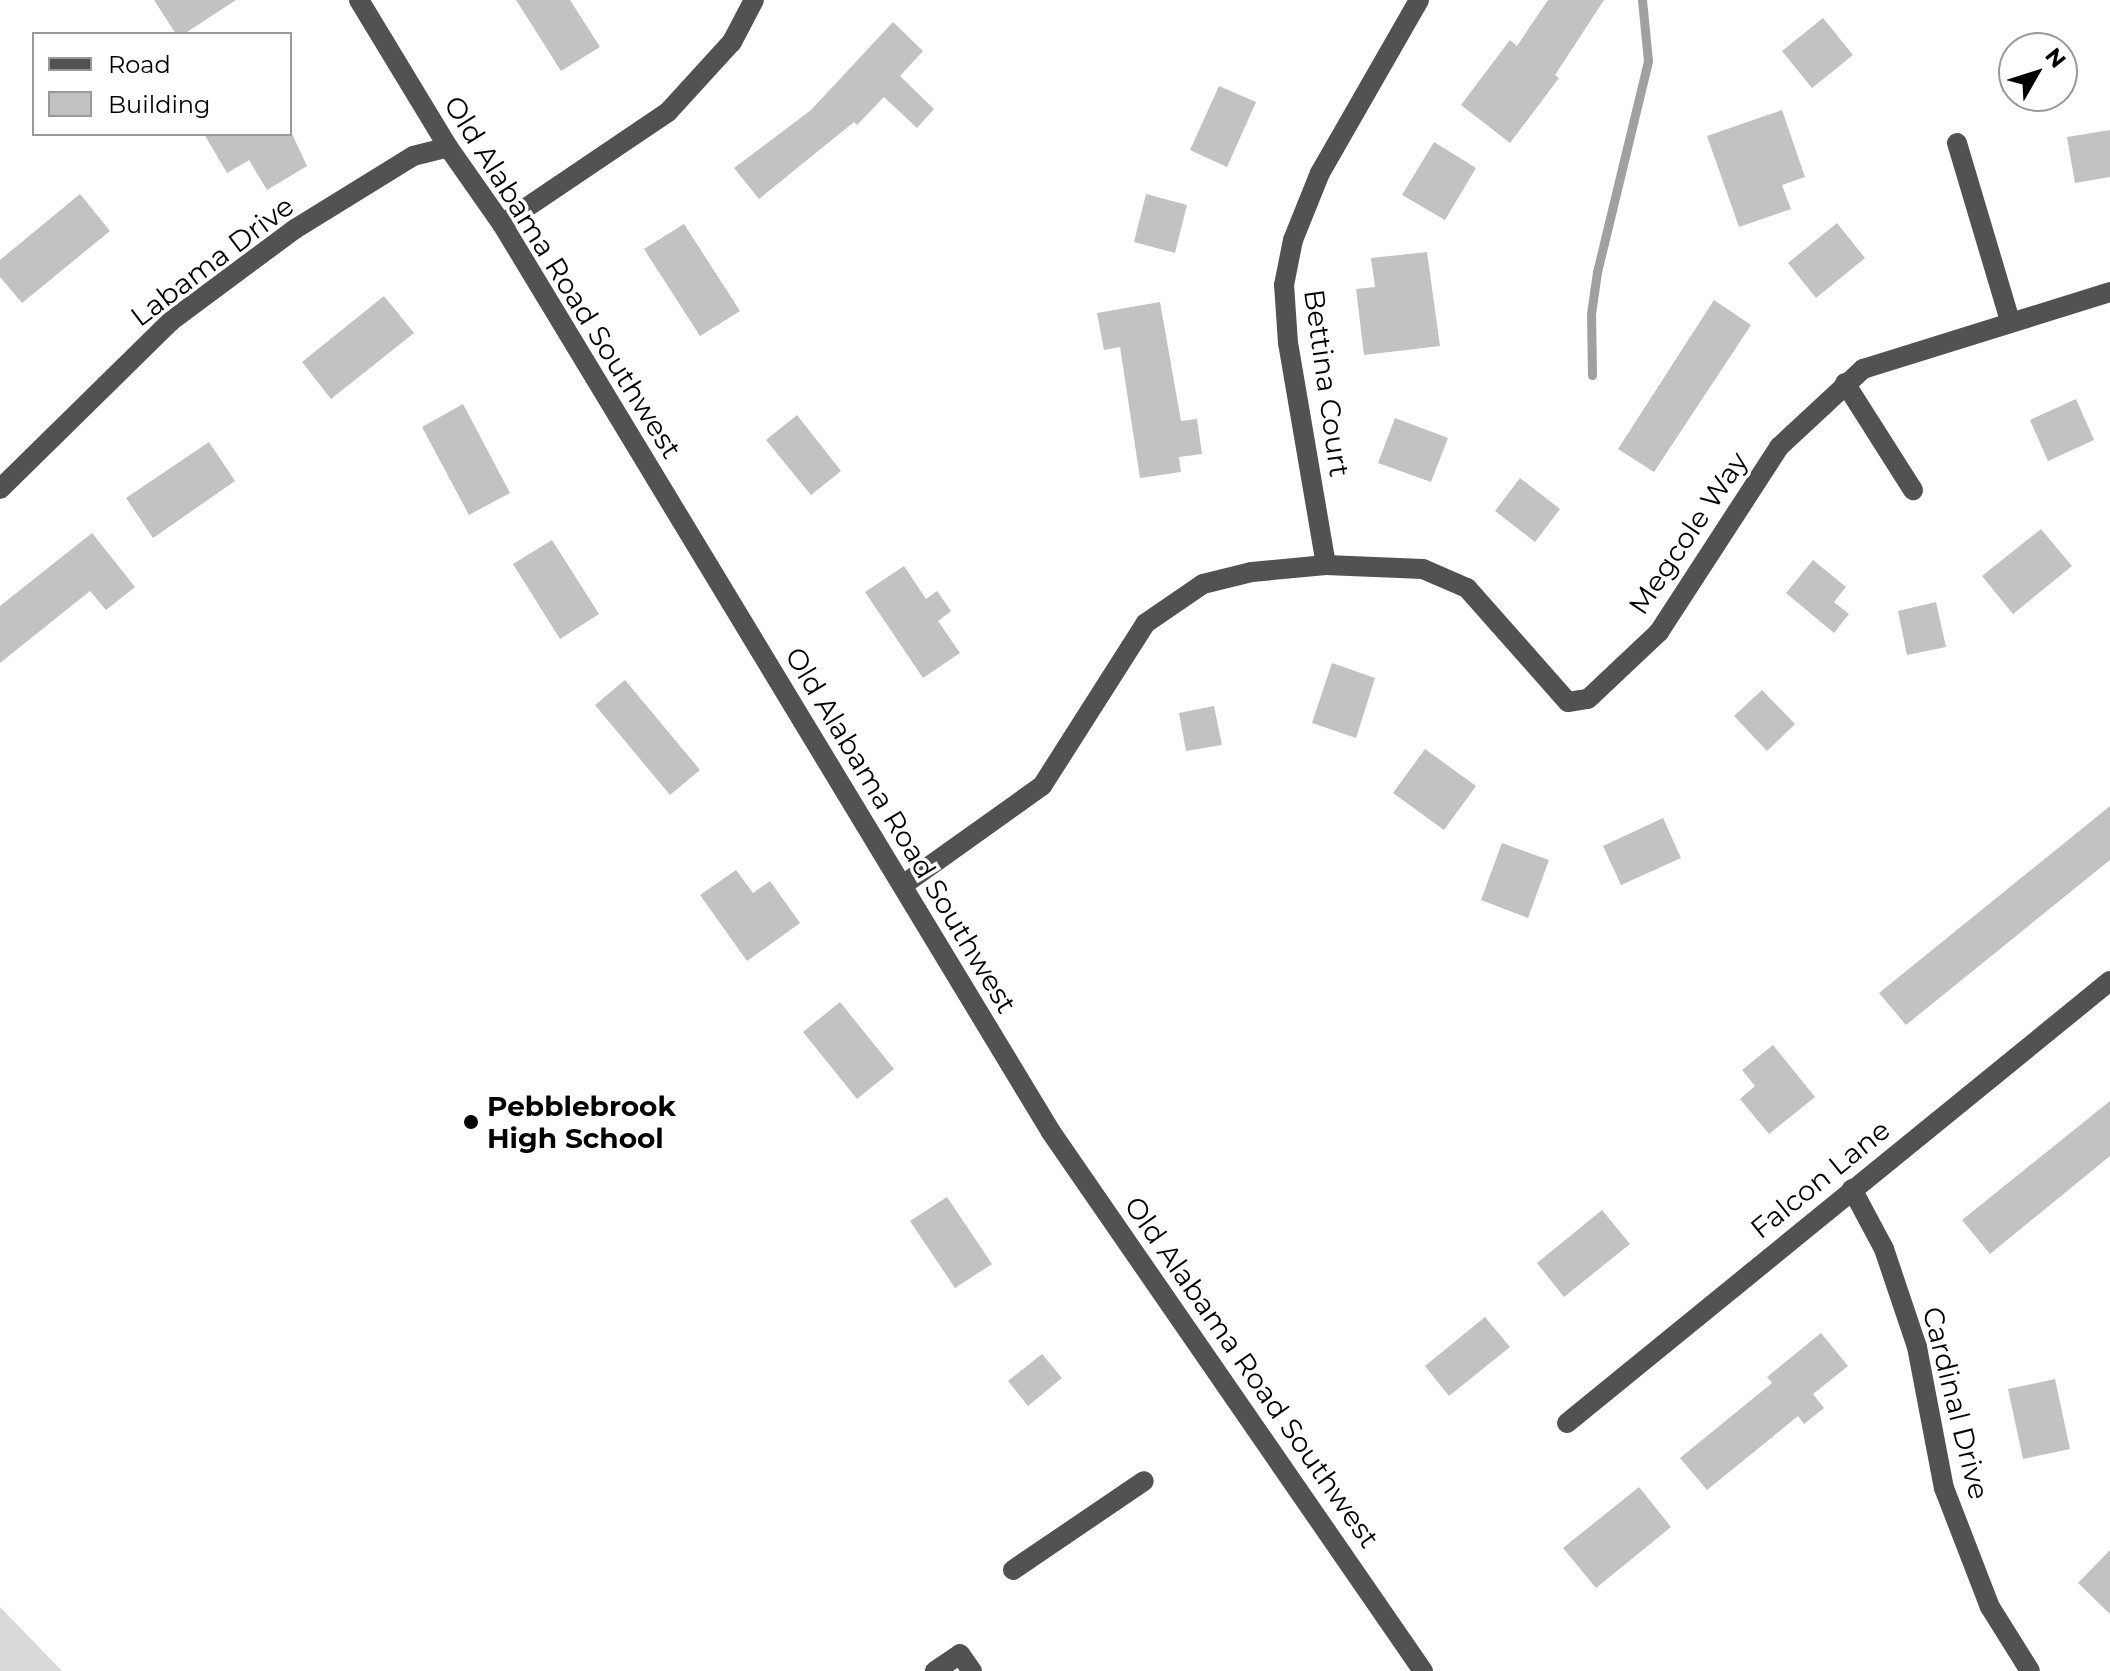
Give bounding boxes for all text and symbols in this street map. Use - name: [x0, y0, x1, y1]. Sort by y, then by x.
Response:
- legend: [32, 32, 292, 136]
- north arrow: [1998, 32, 2078, 112]
- text: N: [2039, 42, 2072, 73]
- text: Road: [108, 50, 171, 79]
- text: Building: [108, 90, 211, 119]
- street label: Old Alabama Road Southwest: [437, 90, 689, 464]
- street label: Labama Drive: [124, 189, 300, 333]
- street label: Bettina Court: [1297, 287, 1357, 479]
- street label: Megcole Way: [1621, 446, 1755, 620]
- street label: Old Alabama Road Southwest: [778, 641, 1024, 1019]
- place label: Pebblebrook High School: [487, 1089, 676, 1155]
- marker: Pebblebrook High School: [462, 1113, 480, 1131]
- street label: Falcon Lane: [1744, 1113, 1896, 1245]
- street label: Old Alabama Road Southwest: [1118, 1190, 1386, 1554]
- street label: Cardinal Drive: [1916, 1303, 1996, 1503]

